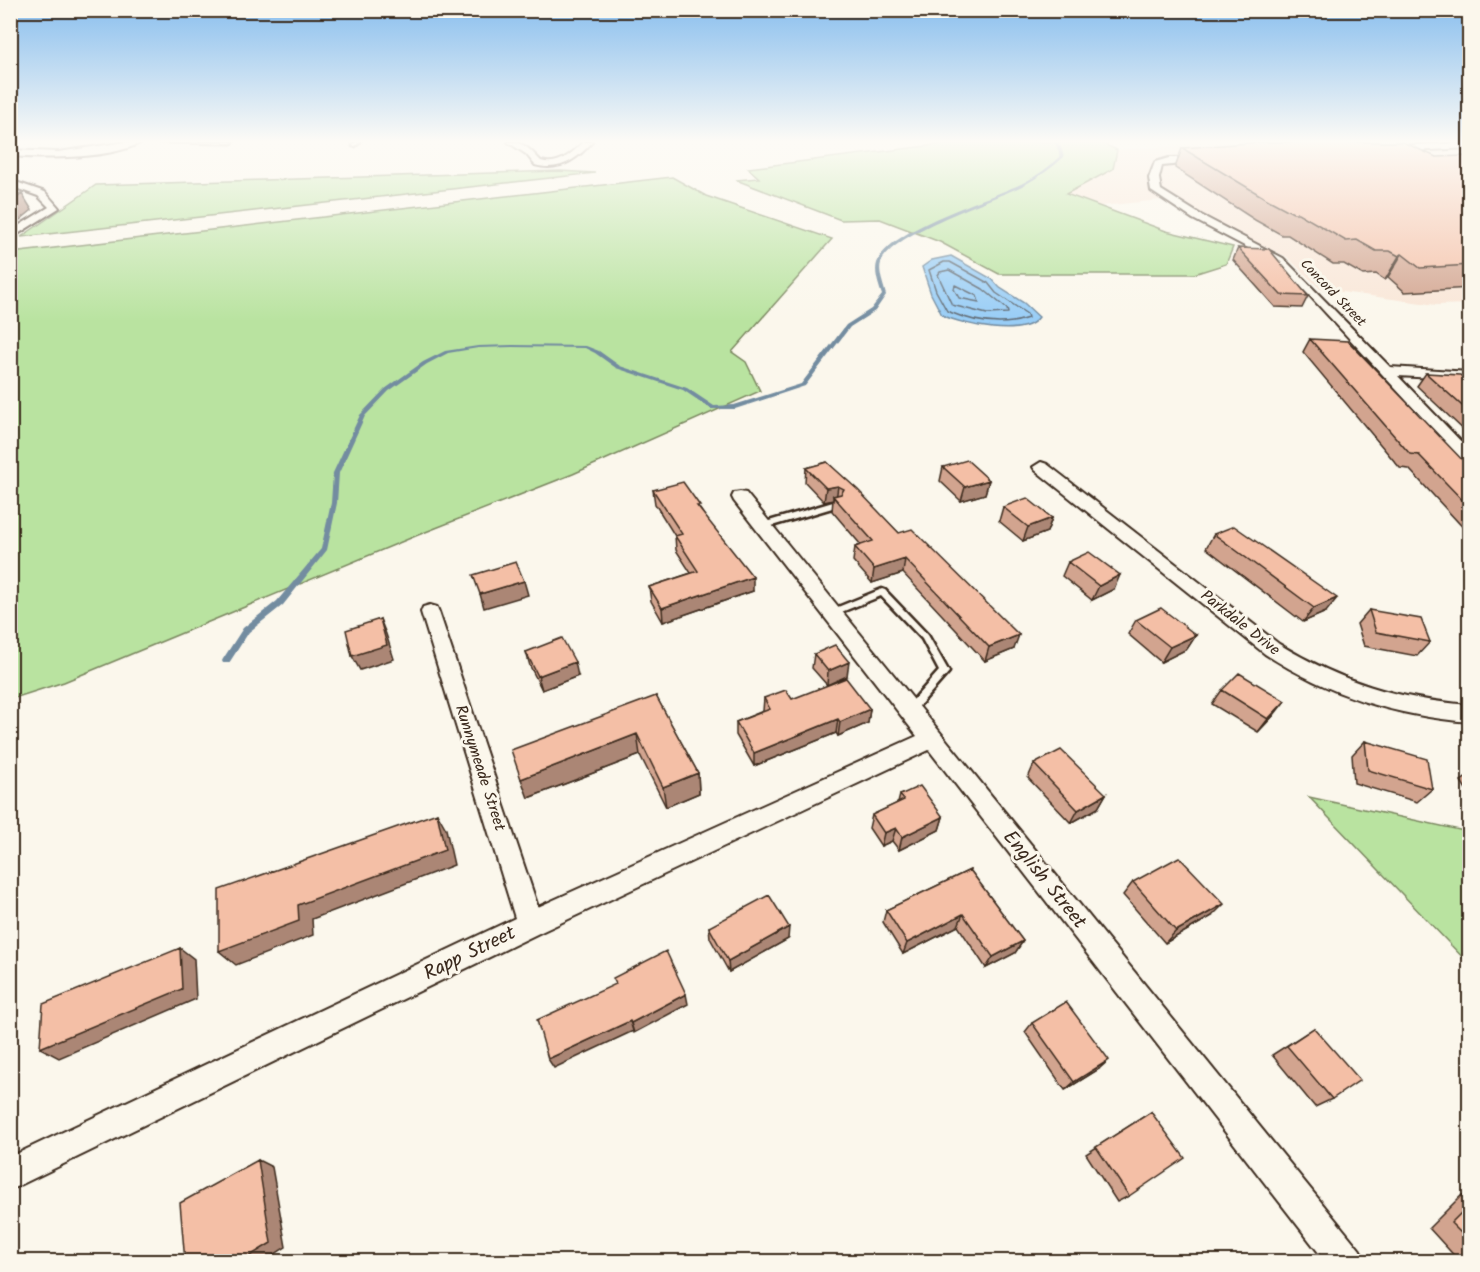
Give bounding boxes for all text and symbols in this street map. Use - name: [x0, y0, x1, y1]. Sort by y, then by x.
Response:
- street label: Concord Street: [1295, 254, 1372, 333]
- street label: Parkdale Drive: [1195, 584, 1285, 662]
- street label: Runnymeade Street: [448, 702, 512, 835]
- street label: English Street: [994, 823, 1094, 937]
- street label: Rapp Street: [419, 918, 522, 990]

